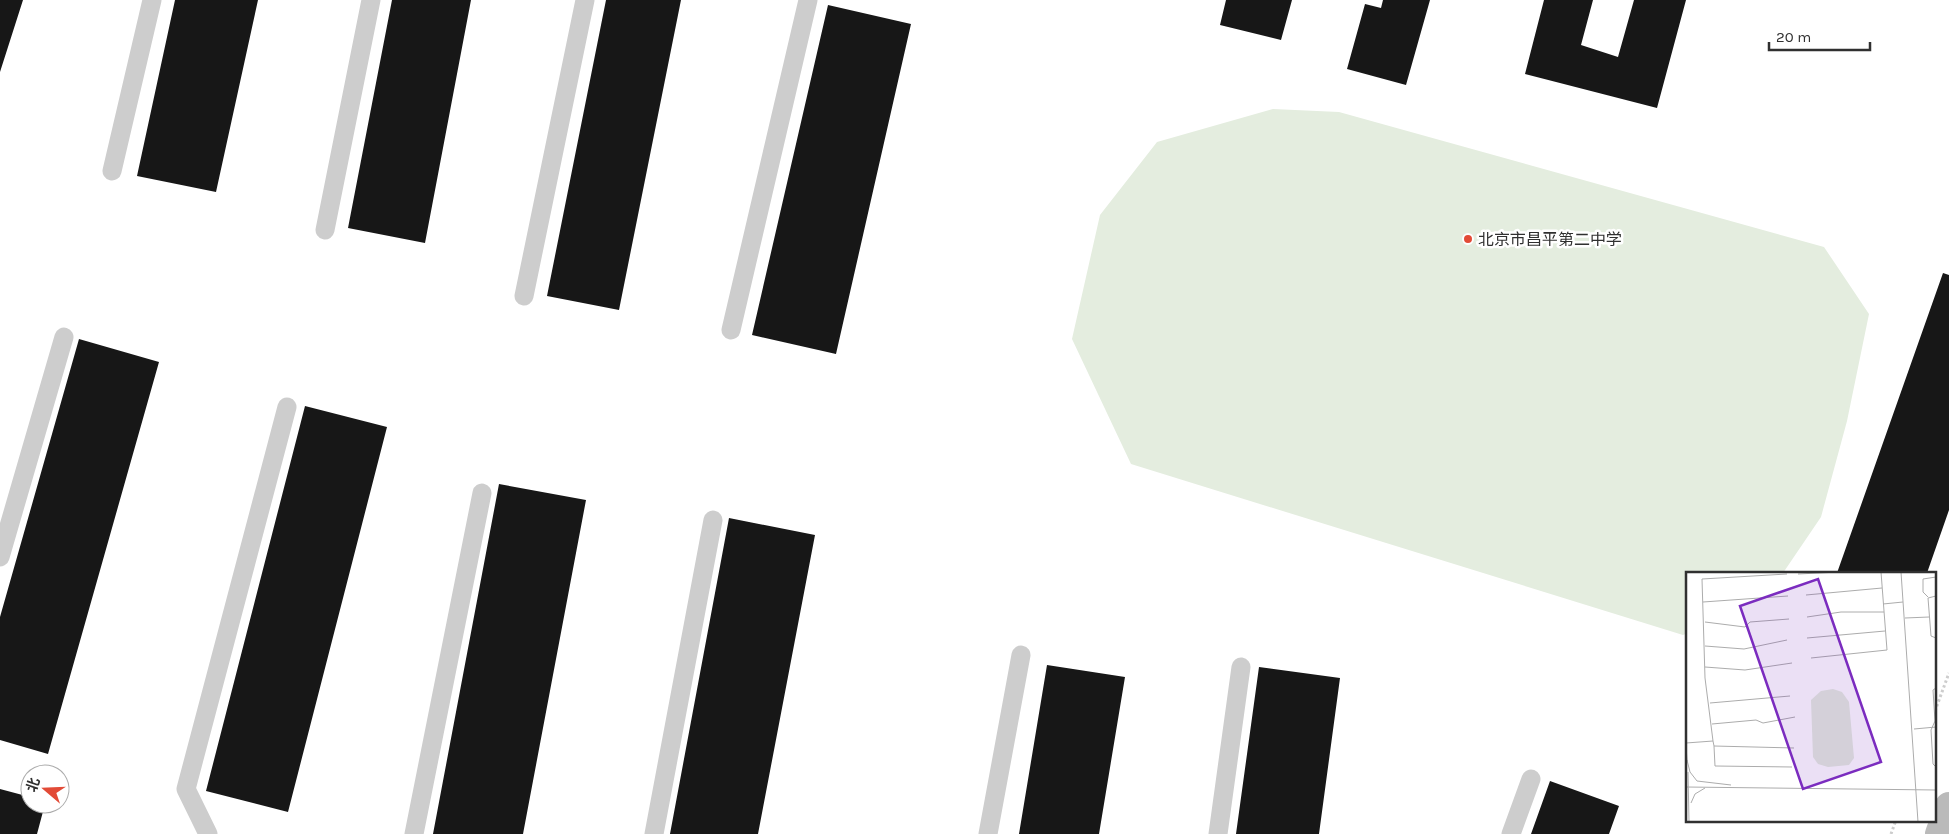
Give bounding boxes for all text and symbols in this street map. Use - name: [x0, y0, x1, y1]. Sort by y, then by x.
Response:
- scale bar: [1769, 20, 1870, 52]
- text: 20 m: [1776, 28, 1811, 46]
- place label: 北京市昌平第二中学: [1478, 230, 1622, 249]
- marker: 北京市昌平第二中学: [1462, 233, 1474, 245]
- inset map: [1686, 572, 1936, 822]
- north arrow: [20, 764, 70, 814]
- text: 北: [23, 776, 43, 794]

